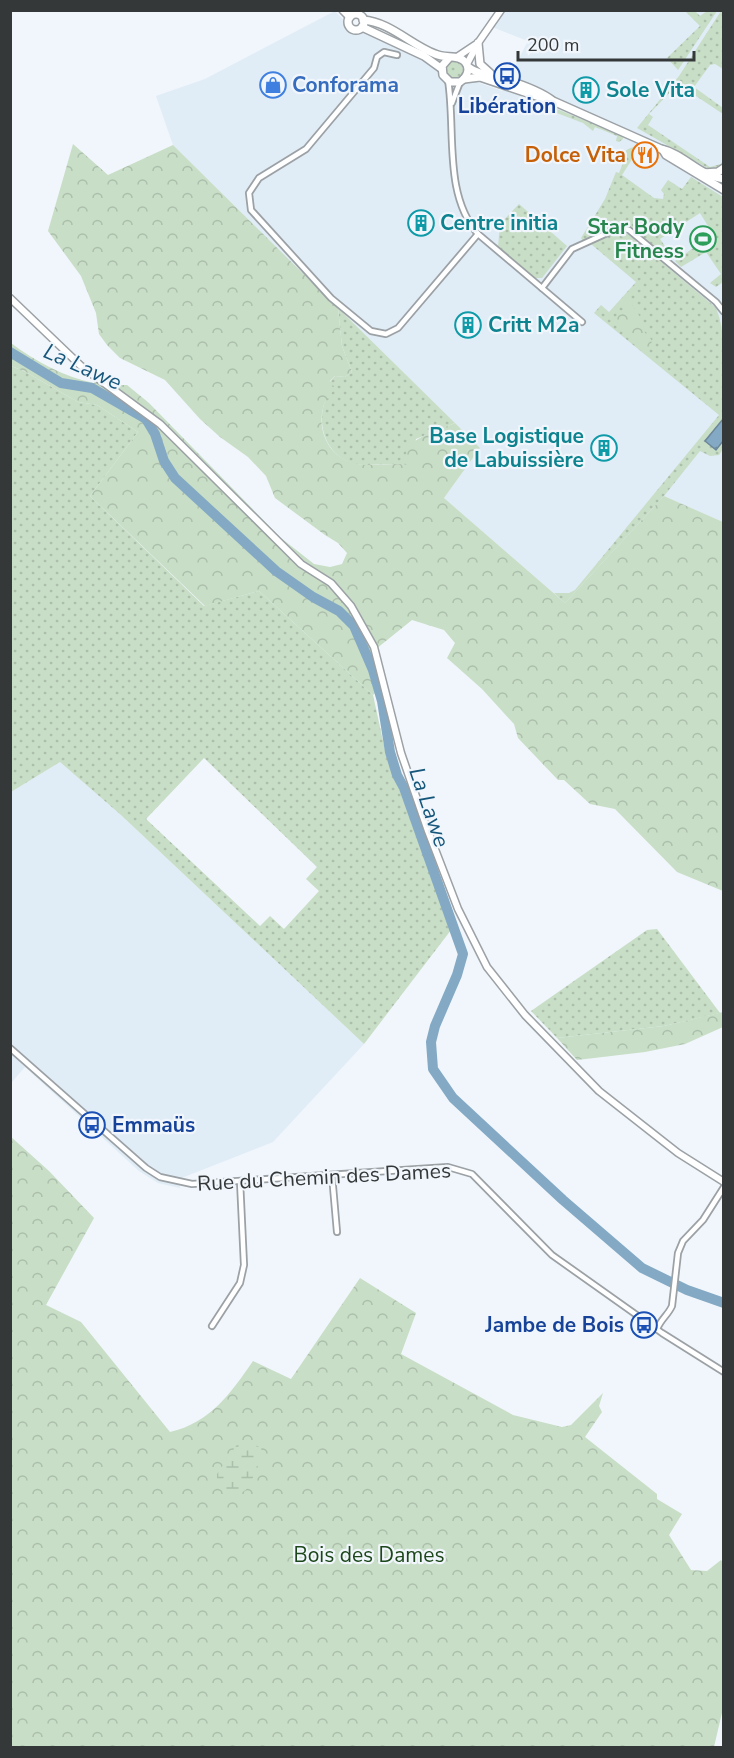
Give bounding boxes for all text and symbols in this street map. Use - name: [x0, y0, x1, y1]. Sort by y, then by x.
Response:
- scale bar: [518, 24, 694, 62]
- text: 200 m: [527, 33, 579, 57]
- bus stop icon: Libération: [492, 61, 522, 91]
- shop icon: Conforama: [258, 70, 288, 100]
- place label: Conforama: [292, 71, 399, 99]
- building icon: Sole Vita: [571, 75, 601, 105]
- place label: Sole Vita: [606, 76, 695, 104]
- place label: Libération: [458, 92, 556, 120]
- restaurant icon: Dolce Vita: [630, 140, 660, 170]
- place label: Dolce Vita: [525, 141, 626, 169]
- building icon: Centre initia: [406, 208, 436, 238]
- place label: Centre initia: [440, 209, 558, 237]
- place label: Star Body Fitness: [587, 213, 685, 265]
- sports icon: Star Body Fitness: [688, 224, 718, 254]
- building icon: Critt M2a: [453, 310, 483, 340]
- place label: Critt M2a: [488, 311, 579, 339]
- water label: La Lawe: [39, 336, 127, 398]
- place label: Base Logistique de Labuissière: [429, 422, 584, 474]
- building icon: Base Logistique de Labuissière: [589, 433, 619, 463]
- water label: La Lawe: [401, 763, 457, 852]
- bus stop icon: Emmaüs: [77, 1110, 107, 1140]
- place label: Emmaüs: [112, 1111, 195, 1139]
- street label: Rue du Chemin des Dames: [196, 1156, 452, 1198]
- bus stop icon: Jambe de Bois: [629, 1310, 659, 1340]
- place label: Jambe de Bois: [484, 1311, 624, 1339]
- park label: Bois des Dames: [293, 1541, 445, 1569]

